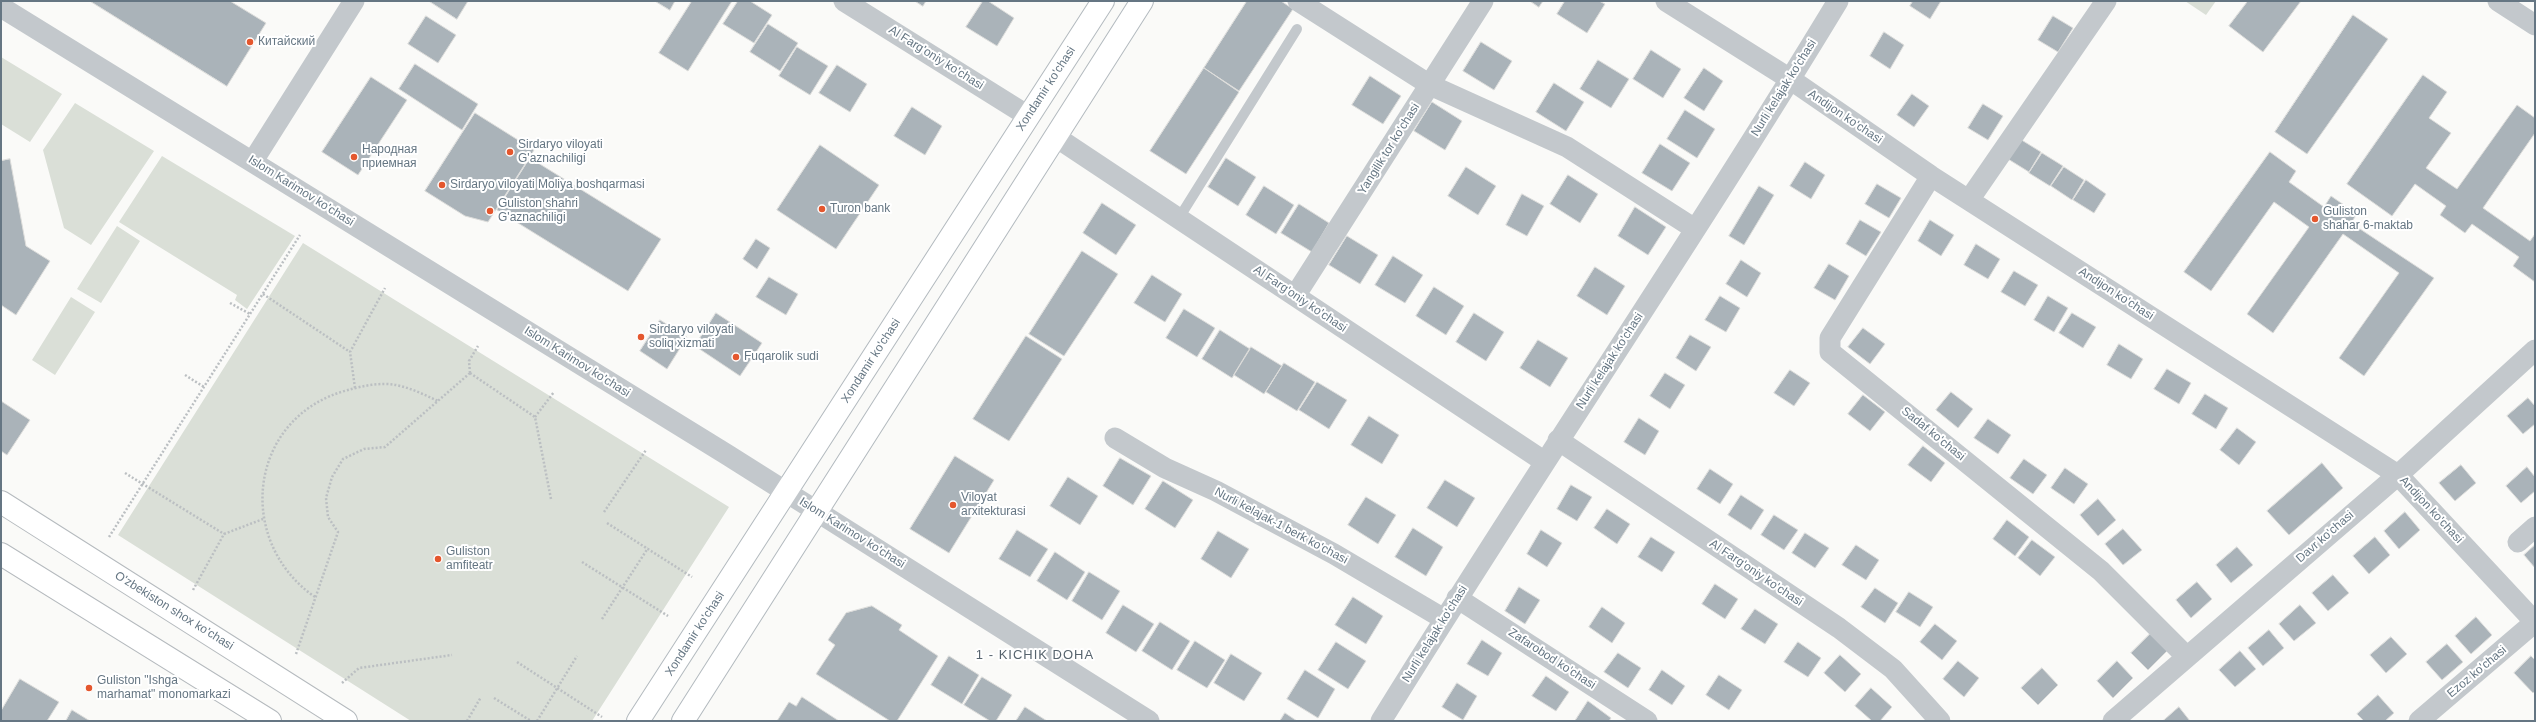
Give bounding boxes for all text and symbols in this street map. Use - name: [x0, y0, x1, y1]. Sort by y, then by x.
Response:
- street label: Al Farg'oniy ko'chasi: [886, 23, 986, 93]
- place label: Китайский: [258, 35, 315, 49]
- marker: Китайский: [245, 37, 255, 47]
- street label: Nurli kelajak ko'chasi: [1748, 37, 1820, 139]
- street label: Xondamir ko'chasi: [1013, 44, 1079, 134]
- street label: Andijon ko'chasi: [1805, 87, 1885, 147]
- street label: Yangilik tor ko'chasi: [1355, 101, 1423, 197]
- place label: Sirdaryo viloyati G'aznachiligi: [518, 138, 603, 166]
- place label: Народная приемная: [362, 143, 417, 171]
- marker: Sirdaryo viloyati G'aznachiligi: [505, 147, 515, 157]
- street label: Islom Karimov ko'chasi: [245, 152, 357, 230]
- marker: Народная приемная: [349, 152, 359, 162]
- place label: Sirdaryo viloyati Moliya boshqarmasi: [450, 178, 645, 192]
- marker: Sirdaryo viloyati Moliya boshqarmasi: [437, 180, 447, 190]
- place label: Guliston shahri G'aznachiligi: [498, 197, 578, 225]
- place label: Turon bank: [830, 202, 890, 216]
- marker: Turon bank: [817, 204, 827, 214]
- place label: Guliston shahar 6-maktab: [2323, 205, 2413, 233]
- marker: Guliston shahri G'aznachiligi: [485, 206, 495, 216]
- marker: Guliston shahar 6-maktab: [2310, 214, 2320, 224]
- street label: Al Farg'oniy ko'chasi: [1251, 262, 1349, 336]
- street label: Andijon ko'chasi: [2076, 264, 2156, 324]
- street label: Nurli kelajak ko'chasi: [1574, 310, 1646, 412]
- street label: Xondamir ko'chasi: [838, 316, 904, 406]
- street label: Islom Karimov ko'chasi: [521, 323, 633, 401]
- place label: Sirdaryo viloyati soliq xizmati: [649, 323, 734, 351]
- marker: Sirdaryo viloyati soliq xizmati: [636, 332, 646, 342]
- place label: Fuqarolik sudi: [744, 350, 819, 364]
- marker: Fuqarolik sudi: [731, 352, 741, 362]
- street label: Sadaf ko'chasi: [1898, 404, 1968, 464]
- street label: Andijon ko'chasi: [2396, 474, 2466, 546]
- street label: Nurli kelajak-1 berk ko'chasi: [1212, 485, 1350, 567]
- place label: Viloyat arxitekturasi: [961, 491, 1026, 519]
- street label: Islom Karimov ko'chasi: [796, 494, 908, 572]
- marker: Viloyat arxitekturasi: [948, 500, 958, 510]
- street label: Davr ko'chasi: [2293, 508, 2357, 566]
- street label: Al Farg'oniy ko'chasi: [1707, 536, 1805, 610]
- place label: Guliston amfiteatr: [446, 545, 493, 573]
- marker: Guliston amfiteatr: [433, 554, 443, 564]
- street label: O'zbekiston shox ko'chasi: [112, 569, 236, 653]
- street label: Nurli kelajak ko'chasi: [1399, 583, 1471, 685]
- street label: Xondamir ko'chasi: [662, 589, 728, 679]
- street label: Zafarobod ko'chasi: [1506, 625, 1598, 693]
- street label: Ezoz ko'chasi: [2444, 643, 2510, 701]
- district label: 1 - KICHIK DOHA: [976, 647, 1094, 663]
- place label: Guliston "Ishga marhamat" monomarkazi: [97, 674, 231, 702]
- marker: Guliston "Ishga marhamat" monomarkazi: [84, 683, 94, 693]

